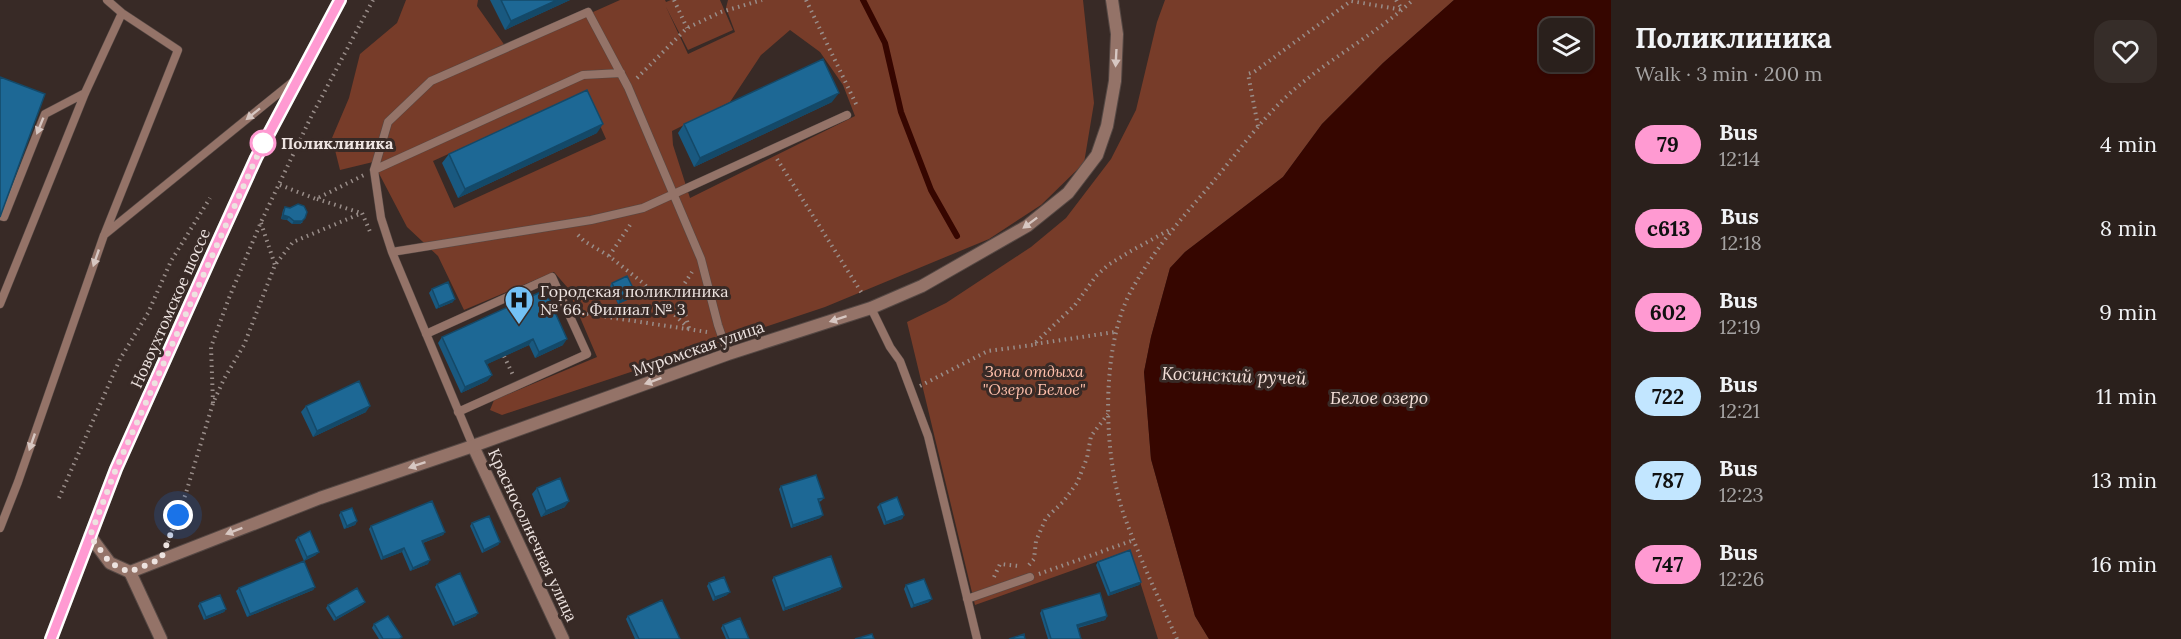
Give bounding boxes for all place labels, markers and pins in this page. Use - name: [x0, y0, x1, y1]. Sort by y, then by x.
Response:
- marker: Поликлиника: [250, 130, 276, 156]
- place label: Поликлиника: [281, 133, 394, 153]
- place label: Городская поликлиника № 66. Филиал № 3: [540, 281, 728, 319]
- hospital icon: Городская поликлиника № 66. Филиал № 3: [503, 284, 535, 326]

